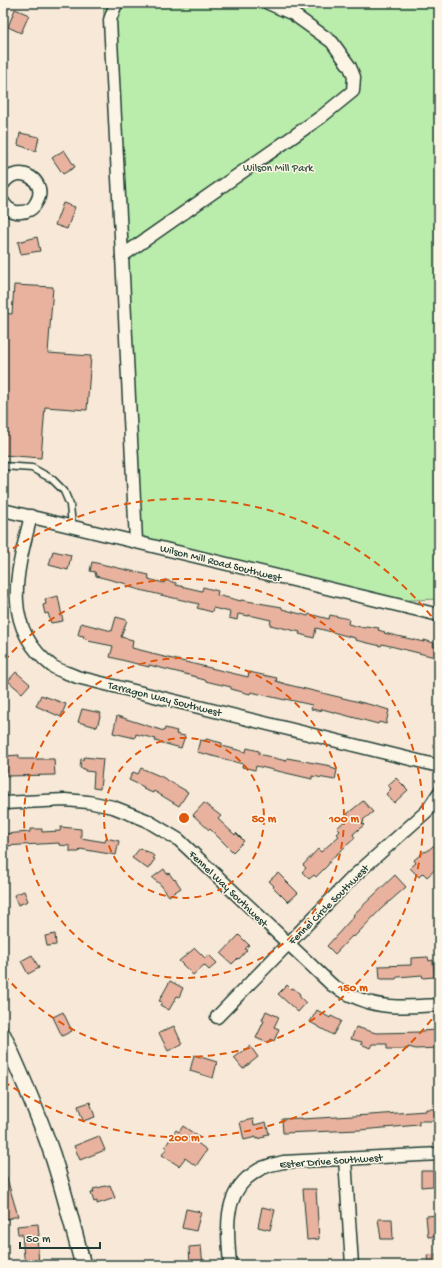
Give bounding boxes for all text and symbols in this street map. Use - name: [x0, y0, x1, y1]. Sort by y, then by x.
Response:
- park label: Wilson Mill Park: [243, 163, 314, 175]
- street label: Wilson Mill Road Southwest: [158, 543, 284, 585]
- street label: Tarragon Way Southwest: [106, 680, 224, 720]
- centre of rings: [177, 811, 191, 825]
- text: 50 m: [252, 813, 277, 827]
- text: 100 m: [328, 813, 359, 827]
- street label: Fennel Way Southwest: [185, 848, 271, 931]
- street label: Fennel Circle Southwest: [286, 862, 373, 949]
- text: 150 m: [337, 982, 368, 996]
- text: 200 m: [169, 1132, 200, 1146]
- street label: Ester Drive Southwest: [279, 1152, 385, 1172]
- scale bar: [20, 1224, 100, 1250]
- text: 50 m: [26, 1233, 51, 1247]

